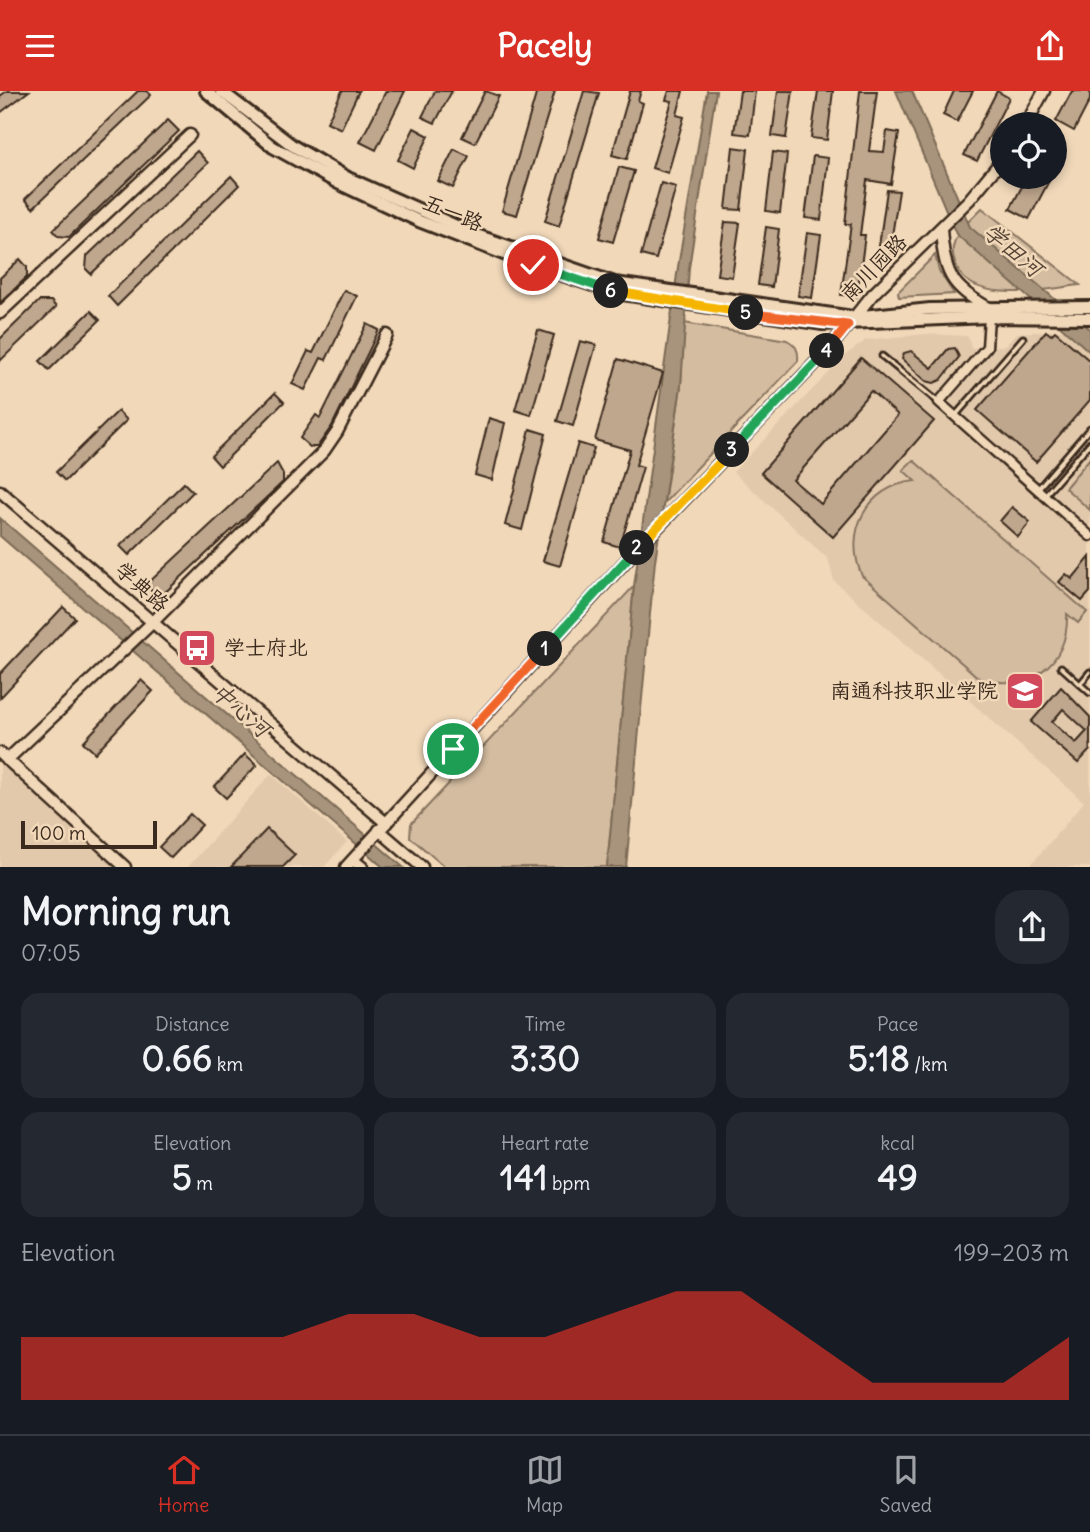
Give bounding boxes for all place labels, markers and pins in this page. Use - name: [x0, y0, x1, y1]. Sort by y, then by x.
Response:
- pin: [503, 235, 563, 295]
- pin: 6: [594, 273, 628, 309]
- pin: 5: [728, 295, 764, 331]
- pin: 4: [810, 334, 844, 369]
- pin: 3: [714, 433, 750, 467]
- pin: 2: [620, 531, 654, 566]
- bus stop icon: 学士府北: [176, 627, 218, 669]
- pin: 1: [528, 631, 562, 667]
- place label: 学士府北: [224, 634, 308, 661]
- school or university icon: 南通科技职业学院: [1004, 670, 1046, 712]
- place label: 南通科技职业学院: [830, 677, 998, 704]
- pin: [423, 719, 483, 779]

